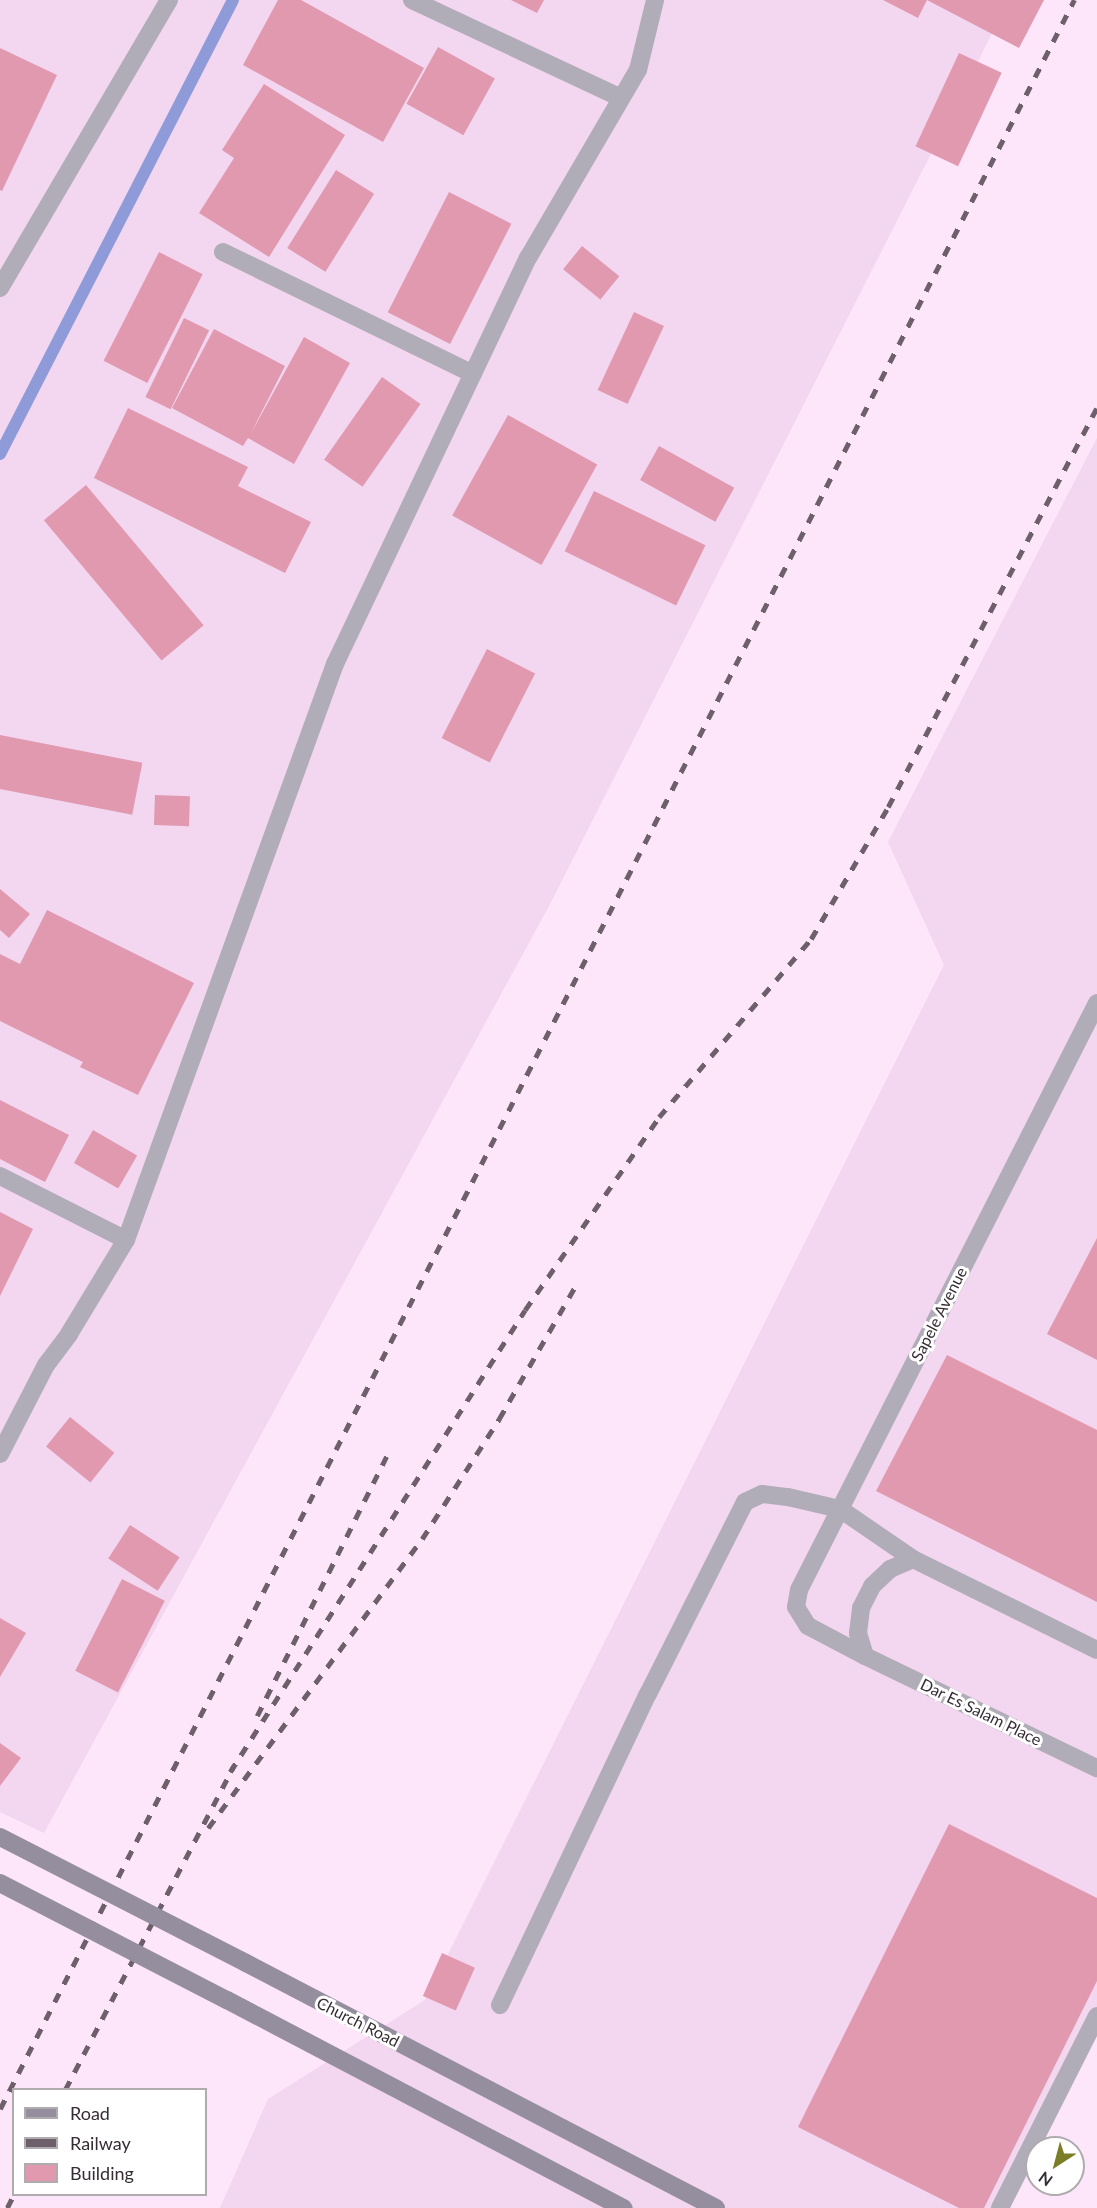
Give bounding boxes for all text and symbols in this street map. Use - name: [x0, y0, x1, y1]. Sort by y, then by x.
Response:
- street label: Sapele Avenue: [907, 1264, 971, 1364]
- street label: Dar Es Salam Place: [917, 1674, 1045, 1750]
- street label: Church Road: [313, 1993, 403, 2051]
- legend: [12, 2088, 207, 2196]
- text: Road: [70, 2102, 110, 2124]
- text: Railway: [70, 2132, 131, 2154]
- north arrow: [1025, 2136, 1085, 2196]
- text: Building: [70, 2162, 134, 2184]
- text: N: [1035, 2168, 1056, 2191]

